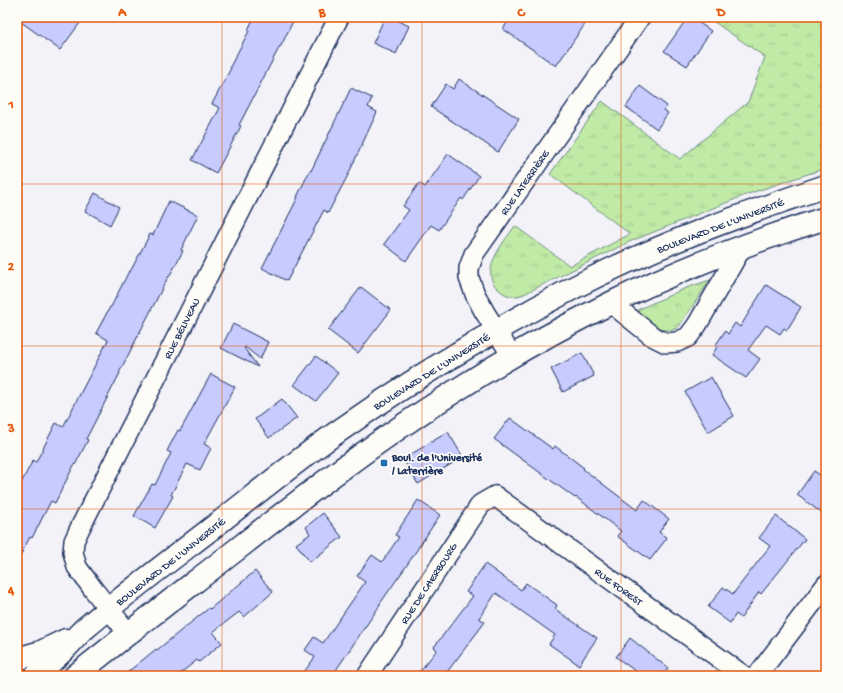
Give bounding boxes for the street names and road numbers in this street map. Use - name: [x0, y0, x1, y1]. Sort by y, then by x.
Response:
- street label: RUE LATERRIÈRE: [498, 147, 553, 218]
- street label: BOULEVARD DE L'UNIVERSITÉ: [654, 196, 787, 257]
- street label: RUE BÉLIVEAU: [161, 296, 203, 361]
- street label: BOULEVARD DE L'UNIVERSITÉ: [370, 330, 493, 414]
- street label: BOULEVARD DE L'UNIVERSITÉ: [113, 515, 229, 609]
- street label: RUE DE CHERBOURG: [399, 540, 461, 627]
- street label: RUE FOREST: [592, 566, 645, 609]

